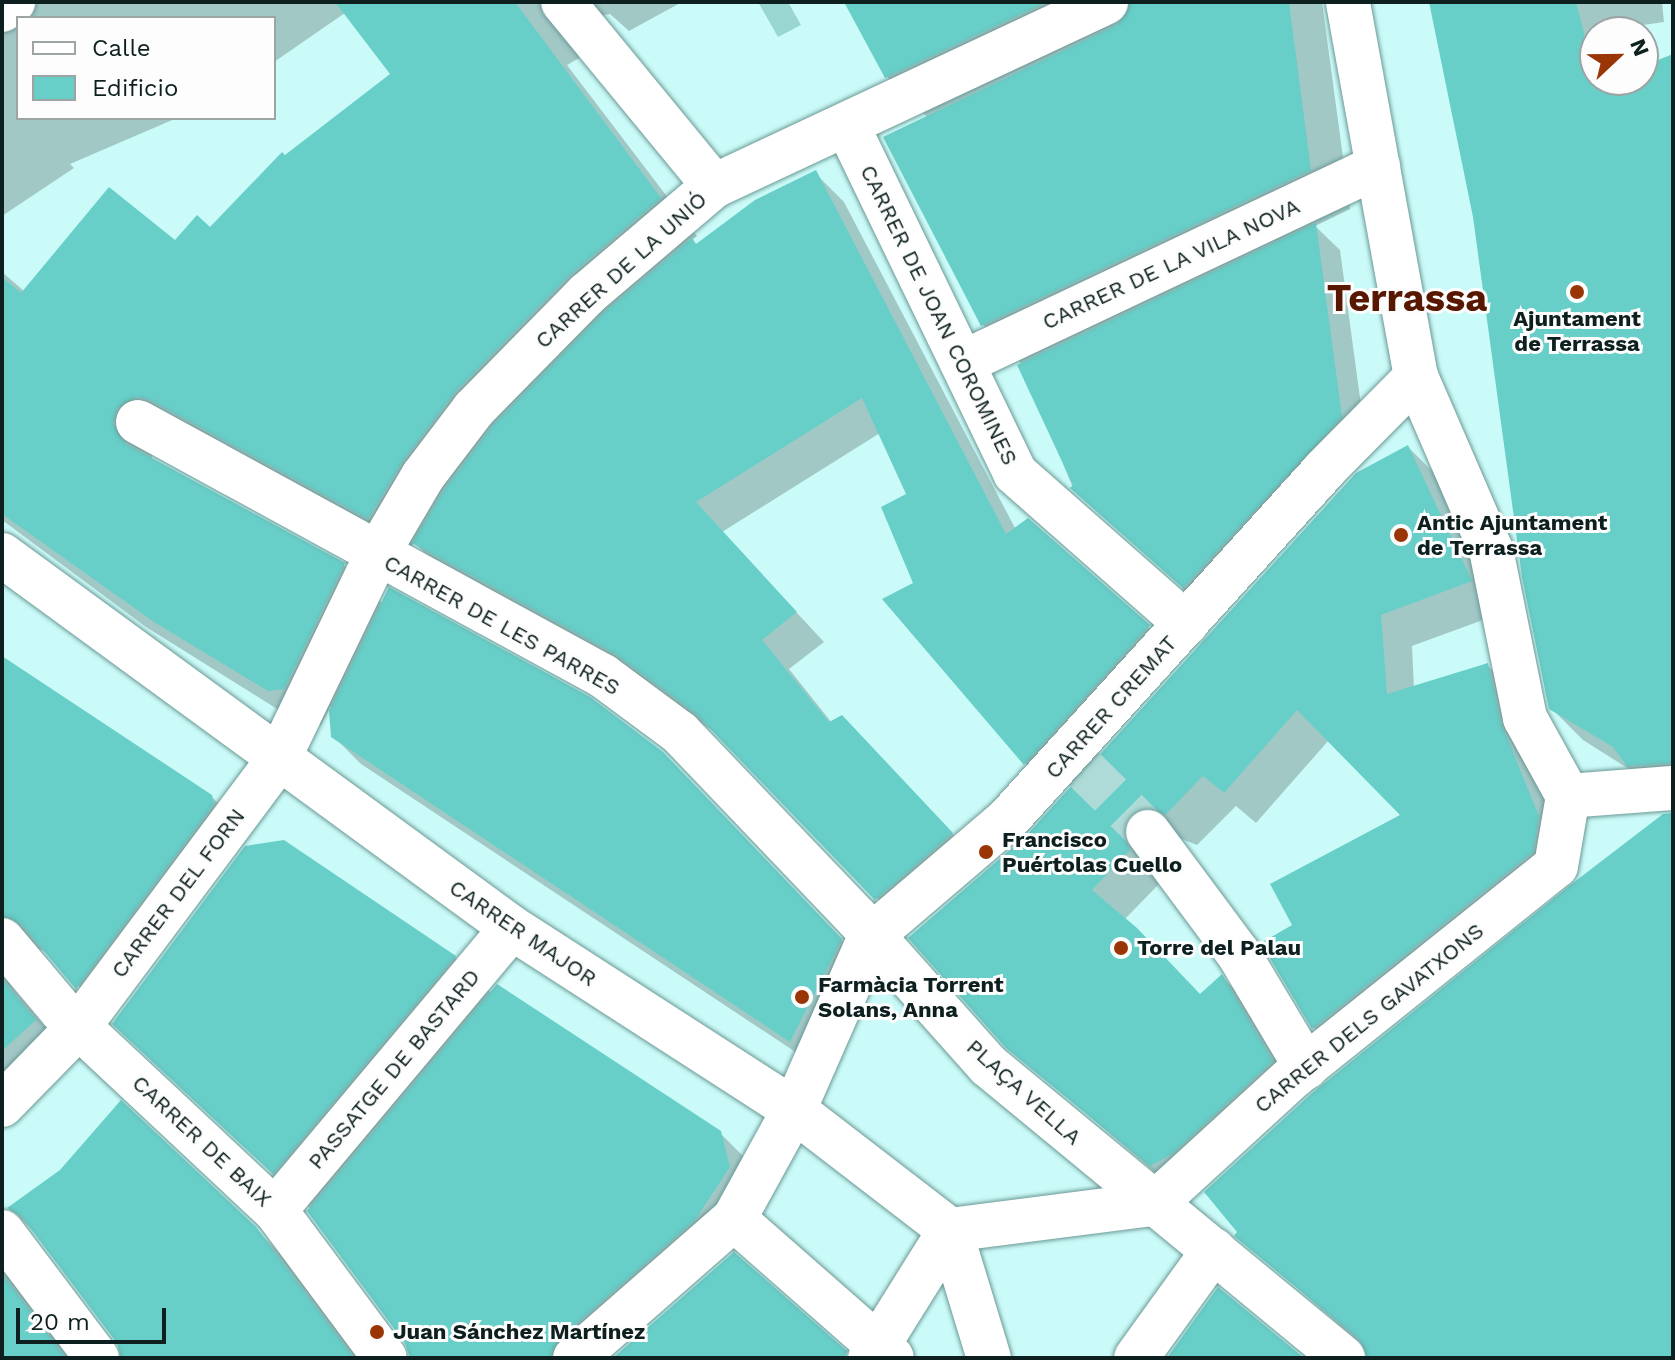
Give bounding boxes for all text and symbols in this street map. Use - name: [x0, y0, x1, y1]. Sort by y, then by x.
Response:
- legend: [16, 16, 276, 120]
- north arrow: [1579, 16, 1659, 96]
- text: Calle: [92, 34, 151, 62]
- text: N: [1625, 35, 1655, 60]
- text: Edificio: [92, 74, 178, 102]
- street label: CARRER DE JOAN COROMINES: [855, 160, 1023, 470]
- street label: CARRER DE LA UNIÓ: [530, 186, 712, 354]
- street label: CARRER DE LA VILA NOVA: [1037, 192, 1305, 336]
- district label: Terrassa: [1327, 276, 1487, 322]
- marker: Ajuntament de Terrassa: [1568, 283, 1586, 301]
- place label: Ajuntament de Terrassa: [1513, 305, 1641, 356]
- place label: Antic Ajuntament de Terrassa: [1417, 509, 1608, 560]
- marker: Antic Ajuntament de Terrassa: [1392, 526, 1410, 544]
- street label: CARRER DE LES PARRES: [379, 549, 625, 701]
- street label: CARRER CREMAT: [1040, 630, 1182, 784]
- street label: CARRER DEL FORN: [105, 803, 251, 983]
- place label: Francisco Puértolas Cuello: [1002, 826, 1182, 878]
- marker: Francisco Puértolas Cuello: [977, 843, 995, 861]
- street label: CARRER MAJOR: [444, 874, 602, 992]
- street label: CARRER DELS GAVATXONS: [1249, 917, 1489, 1119]
- place label: Torre del Palau: [1137, 935, 1302, 961]
- marker: Torre del Palau: [1112, 939, 1130, 957]
- street label: PASSATGE DE BASTARD: [303, 964, 485, 1174]
- place label: Farmàcia Torrent Solans, Anna: [818, 971, 1004, 1022]
- marker: Farmàcia Torrent Solans, Anna: [793, 988, 811, 1006]
- street label: PLAÇA VELLA: [961, 1033, 1087, 1151]
- street label: CARRER DE BAIX: [127, 1070, 277, 1212]
- scale bar: [20, 1292, 170, 1342]
- text: 20 m: [30, 1308, 90, 1336]
- place label: Juan Sánchez Martínez: [393, 1319, 645, 1345]
- marker: Juan Sánchez Martínez: [368, 1323, 386, 1341]

